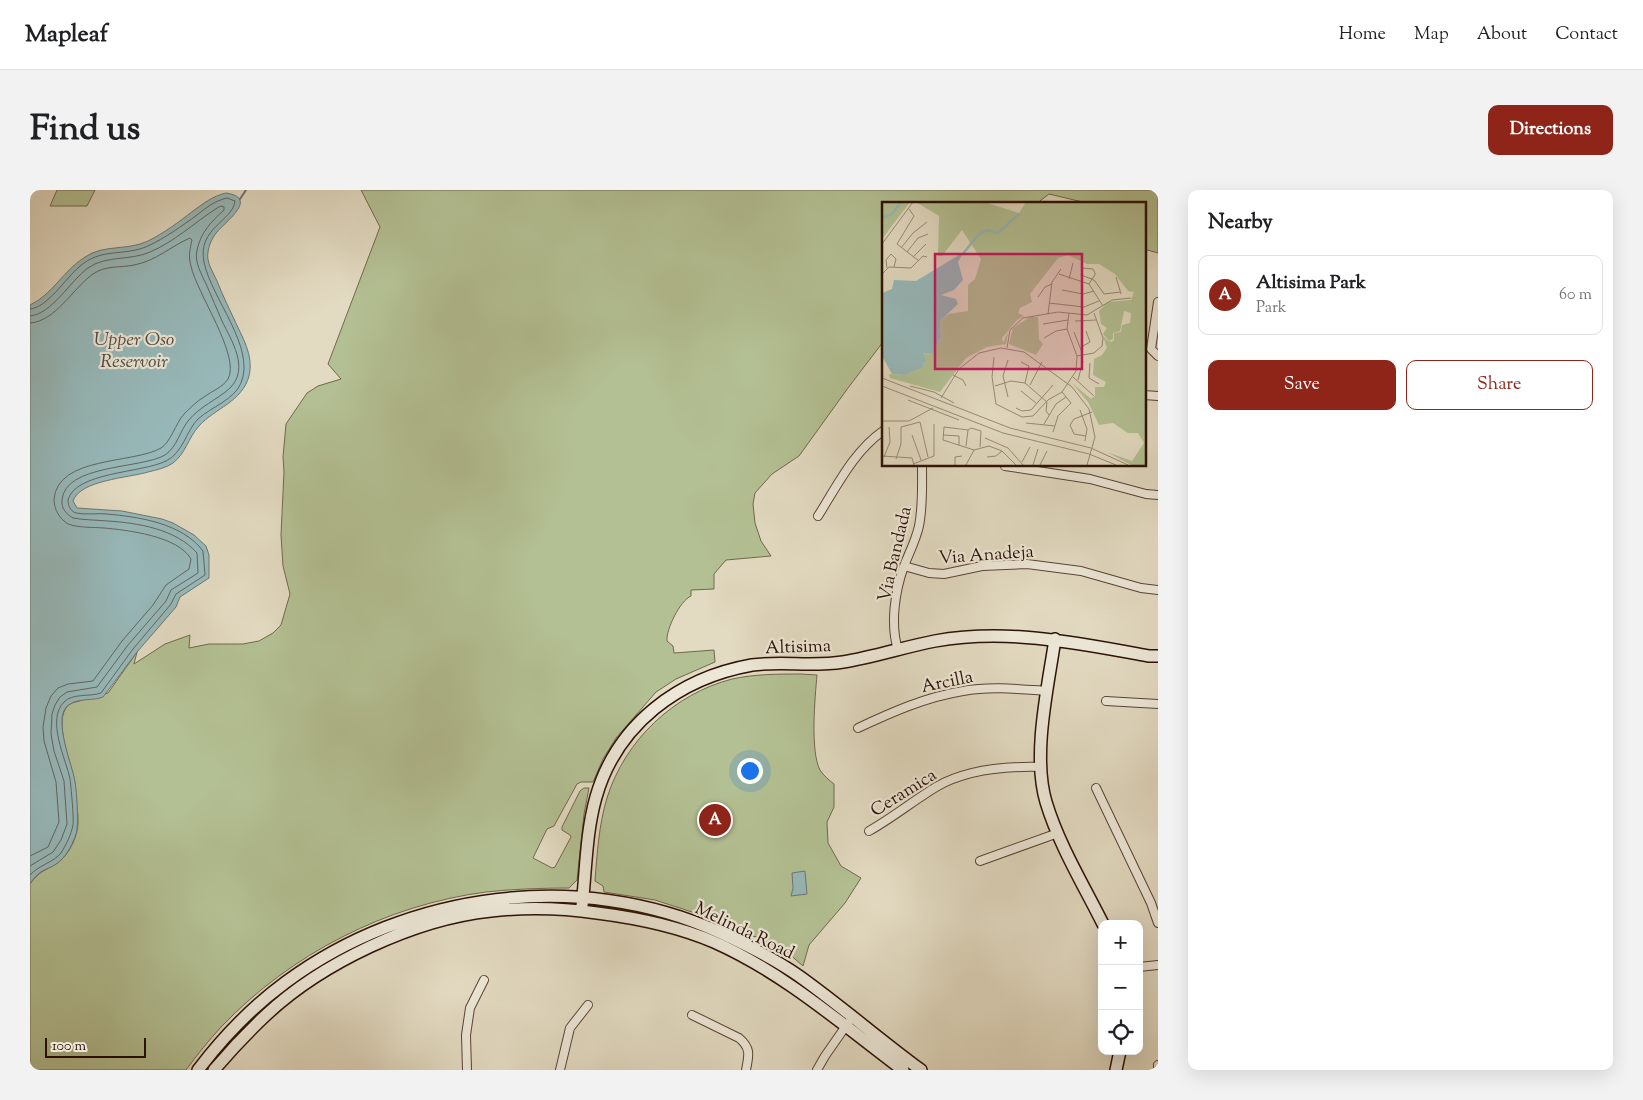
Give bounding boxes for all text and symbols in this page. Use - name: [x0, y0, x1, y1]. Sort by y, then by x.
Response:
- text: Mapleaf: [25, 18, 108, 52]
- text: Home: [1339, 22, 1386, 48]
- text: Map: [1414, 22, 1449, 48]
- text: About: [1477, 22, 1527, 48]
- text: Contact: [1555, 22, 1618, 48]
- text: Find us: [30, 105, 140, 156]
- button: Directions: [1488, 105, 1613, 155]
- inset map: [882, 202, 1146, 466]
- text: Nearby: [1208, 208, 1273, 238]
- text: Altisima Park: [1256, 270, 1366, 297]
- text: A: [1219, 284, 1232, 307]
- text: 60 m: [1559, 284, 1592, 307]
- text: Park: [1256, 297, 1287, 320]
- water label: Upper Oso Reservoir: [94, 327, 174, 376]
- button: Save: [1208, 360, 1396, 410]
- button: Share: [1406, 360, 1593, 410]
- street label: Via Bandada: [872, 504, 920, 605]
- street label: Via Anadeja: [938, 540, 1035, 572]
- street label: Altisima: [765, 634, 832, 662]
- street label: Arcilla: [919, 665, 976, 701]
- your location: [737, 758, 763, 784]
- street label: Ceramica: [866, 763, 942, 824]
- pin: A: [699, 801, 731, 839]
- street label: Melinda Road: [690, 896, 798, 967]
- map controls: [1098, 920, 1143, 1055]
- button: +: [1098, 920, 1143, 965]
- button: −: [1098, 965, 1143, 1010]
- button: locate: [1098, 1010, 1143, 1055]
- scale bar: [45, 1035, 146, 1058]
- text: 100 m: [52, 1037, 86, 1057]

